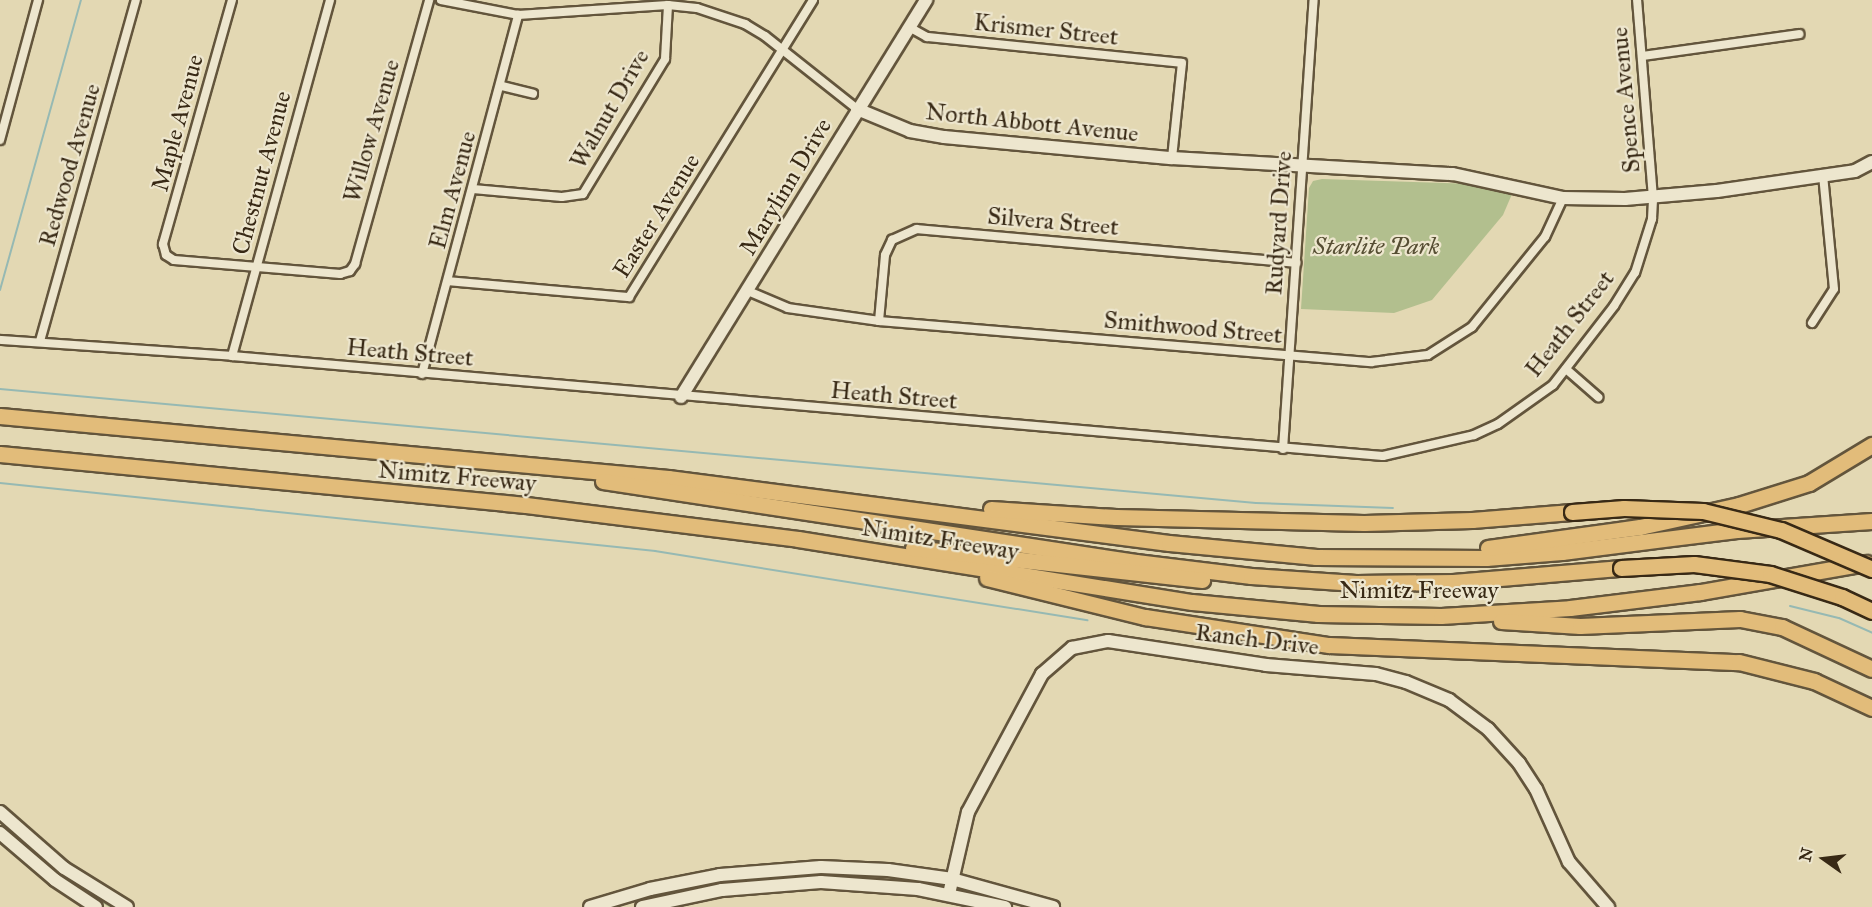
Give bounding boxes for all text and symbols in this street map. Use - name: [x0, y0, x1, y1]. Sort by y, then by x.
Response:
- street label: Krismer Street: [972, 8, 1120, 52]
- street label: Spence Avenue: [1605, 26, 1647, 174]
- street label: Walnut Drive: [564, 44, 656, 174]
- street label: Maple Avenue: [146, 51, 210, 195]
- street label: Willow Avenue: [338, 56, 406, 206]
- street label: Redwood Avenue: [33, 80, 107, 250]
- street label: Chestnut Avenue: [226, 88, 298, 258]
- street label: North Abbott Avenue: [924, 97, 1140, 149]
- street label: Marylinn Drive: [734, 113, 838, 261]
- street label: Elm Avenue: [423, 128, 483, 252]
- street label: Easter Avenue: [607, 149, 707, 283]
- street label: Rudyard Drive: [1260, 150, 1298, 296]
- street label: Silvera Street: [986, 202, 1120, 242]
- park label: Starlite Park: [1313, 233, 1439, 261]
- street label: Heath Street: [1519, 265, 1621, 383]
- street label: Smithwood Street: [1103, 306, 1283, 350]
- street label: Heath Street: [345, 333, 475, 373]
- street label: Heath Street: [829, 376, 959, 416]
- street label: Nimitz Freeway: [377, 456, 537, 498]
- street label: Nimitz Freeway: [859, 513, 1021, 567]
- street label: Nimitz Freeway: [1340, 577, 1498, 605]
- street label: Ranch Drive: [1194, 618, 1320, 662]
- north arrow: [1794, 829, 1854, 889]
- text: N: [1795, 846, 1817, 863]

